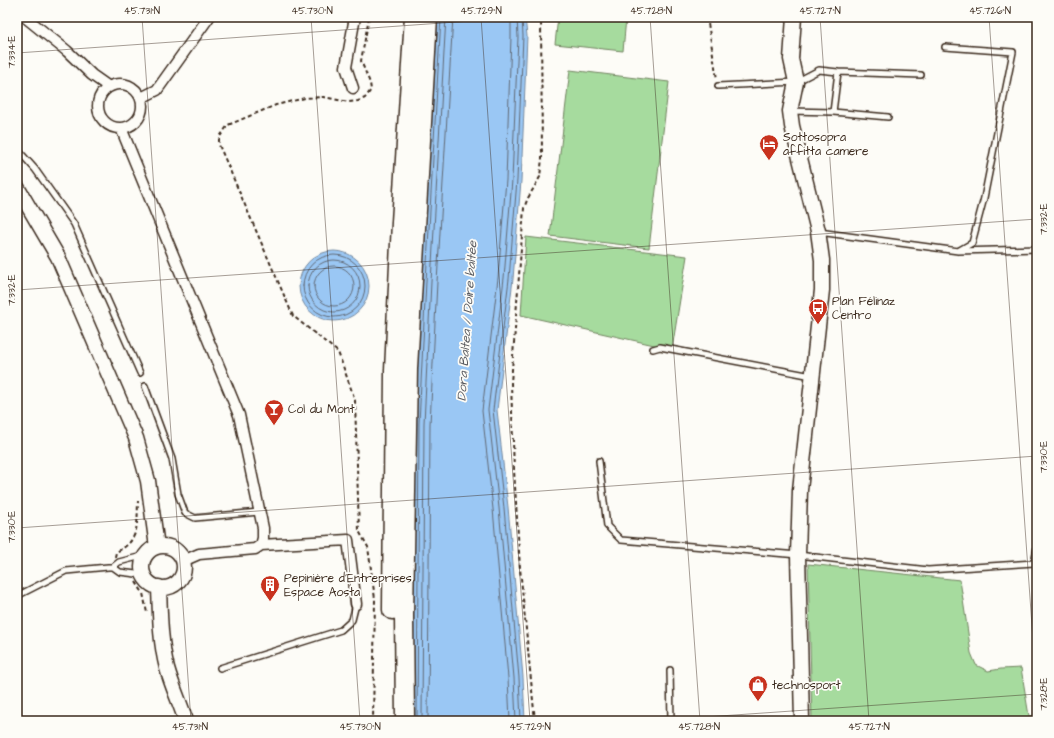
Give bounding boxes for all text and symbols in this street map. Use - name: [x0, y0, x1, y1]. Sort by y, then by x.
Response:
- text: 45.731°N: [124, 4, 160, 18]
- text: 45.730°N: [291, 4, 333, 18]
- text: 45.729°N: [460, 4, 502, 18]
- text: 45.728°N: [630, 4, 672, 18]
- text: 45.727°N: [799, 4, 841, 18]
- text: 45.726°N: [969, 4, 1011, 18]
- text: 7.334°E: [5, 36, 19, 68]
- place label: Sottosopra affitta camere: [783, 129, 869, 160]
- hotel icon: Sottosopra affitta camere: [758, 133, 780, 161]
- text: 7.332°E: [1037, 203, 1051, 235]
- water label: Dora Baltea / Doire baltée: [452, 239, 482, 402]
- text: 7.332°E: [5, 274, 19, 306]
- place label: Plan Félinaz Centro: [832, 293, 895, 324]
- bus stop icon: Plan Félinaz Centro: [807, 297, 829, 325]
- bar icon: Col du Mont: [263, 398, 285, 426]
- place label: Col du Mont: [288, 401, 355, 418]
- text: 7.330°E: [1037, 441, 1051, 473]
- text: 7.330°E: [5, 511, 19, 543]
- place label: Pepinière d'Entreprises Espace Aosta: [284, 570, 412, 601]
- building icon: Pepinière d'Entreprises Espace Aosta: [259, 574, 281, 602]
- shop icon: technosport: [747, 674, 769, 702]
- place label: technosport: [772, 677, 841, 694]
- text: 7.328°E: [1037, 677, 1051, 710]
- text: 45.731°N: [172, 720, 208, 734]
- text: 45.730°N: [339, 720, 381, 734]
- text: 45.729°N: [509, 720, 551, 734]
- text: 45.728°N: [678, 720, 720, 734]
- text: 45.727°N: [848, 720, 890, 734]

